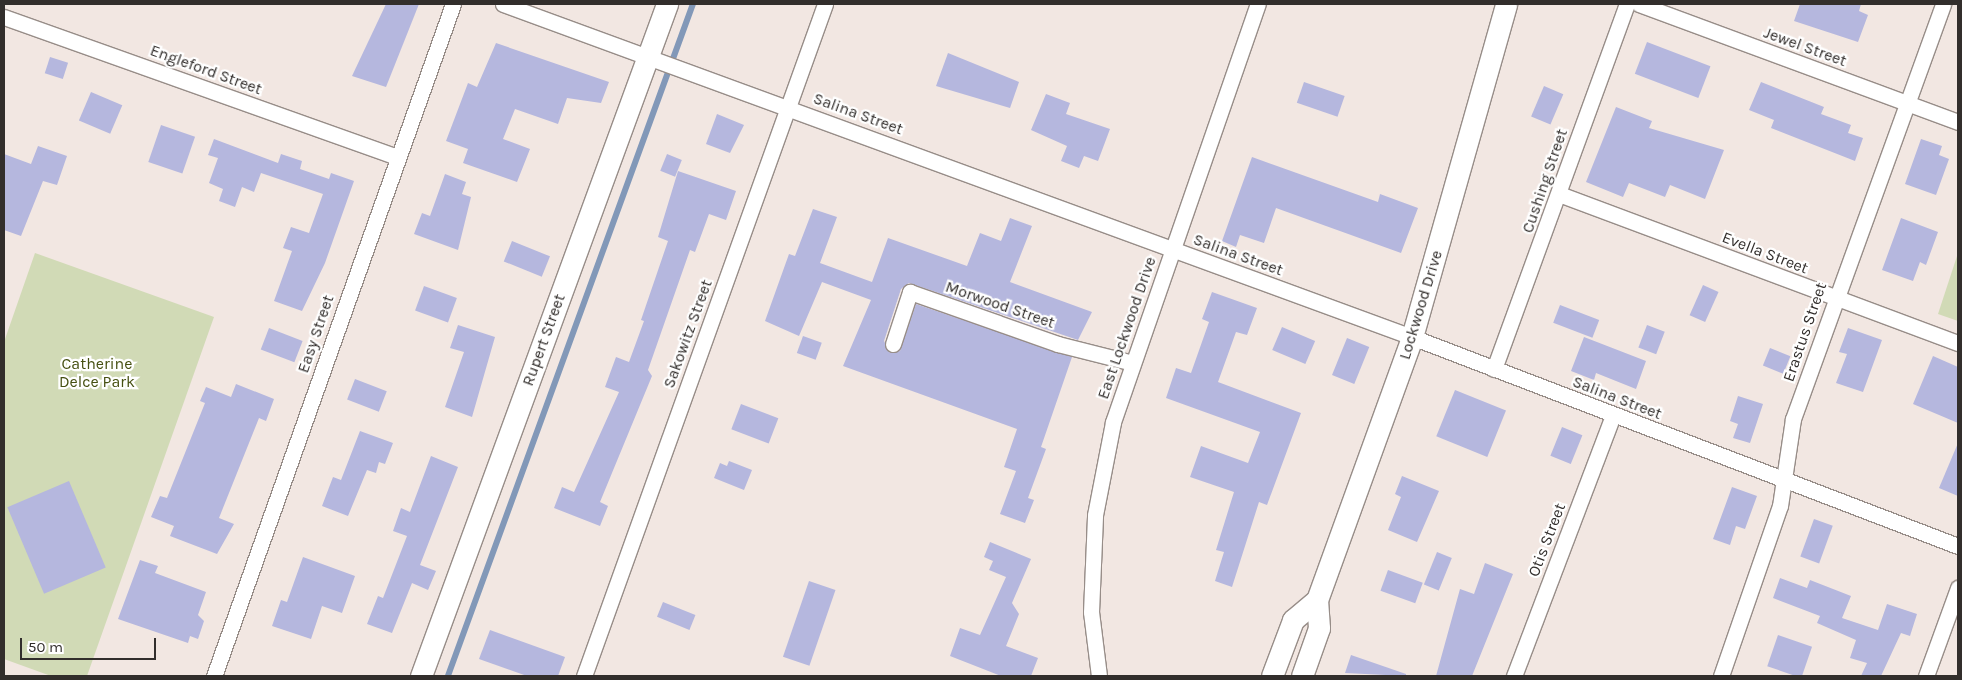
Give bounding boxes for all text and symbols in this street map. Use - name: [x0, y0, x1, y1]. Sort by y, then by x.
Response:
- street label: Jewel Street: [1761, 23, 1849, 71]
- street label: Engleford Street: [147, 41, 265, 99]
- street label: Salina Street: [811, 89, 905, 139]
- street label: Cushing Street: [1518, 126, 1572, 236]
- street label: Evella Street: [1719, 228, 1811, 278]
- street label: Salina Street: [1191, 230, 1285, 280]
- street label: Lockwood Drive: [1395, 248, 1447, 362]
- street label: East Lockwood Drive: [1094, 254, 1160, 402]
- street label: Sakowitz Street: [659, 277, 717, 391]
- street label: Morwood Street: [943, 277, 1057, 333]
- street label: Erastus Street: [1779, 280, 1831, 384]
- street label: Rupert Street: [518, 291, 570, 389]
- street label: Easy Street: [294, 293, 338, 375]
- park label: Catherine Delce Park: [59, 354, 135, 392]
- street label: Salina Street: [1570, 372, 1664, 424]
- street label: Otis Street: [1524, 501, 1570, 579]
- scale bar: [22, 628, 159, 660]
- text: 50 m: [28, 638, 63, 656]

